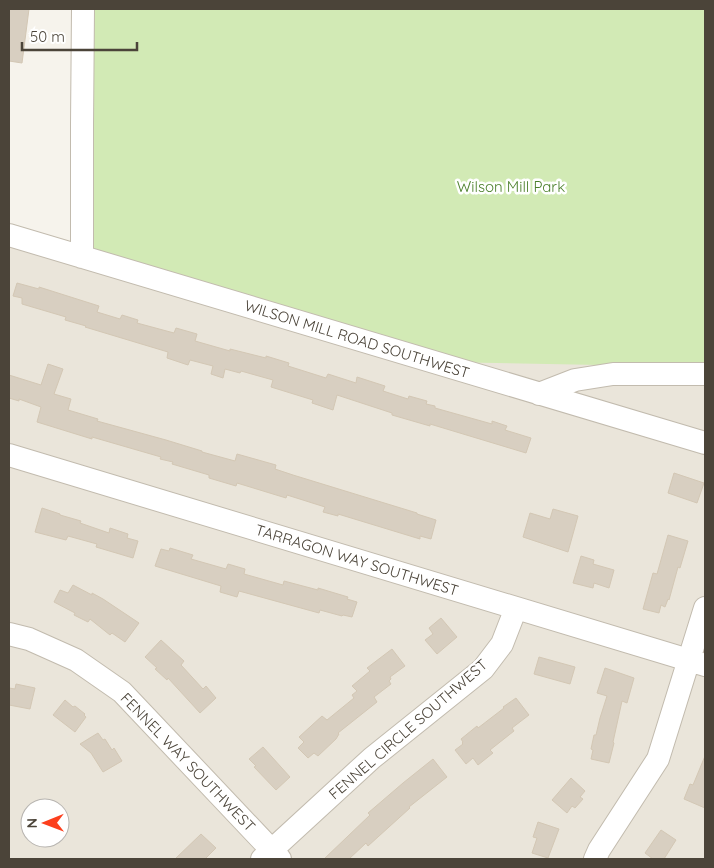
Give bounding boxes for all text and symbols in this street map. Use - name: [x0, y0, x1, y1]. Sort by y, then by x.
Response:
- scale bar: [22, 20, 138, 52]
- text: 50 m: [30, 27, 65, 46]
- park label: Wilson Mill Park: [457, 177, 565, 196]
- street label: WILSON MILL ROAD SOUTHWEST: [242, 296, 472, 382]
- street label: TARRAGON WAY SOUTHWEST: [253, 520, 461, 600]
- street label: FENNEL CIRCLE SOUTHWEST: [325, 655, 491, 803]
- street label: FENNEL WAY SOUTHWEST: [117, 688, 259, 836]
- north arrow: [20, 798, 70, 848]
- text: N: [23, 818, 41, 829]

